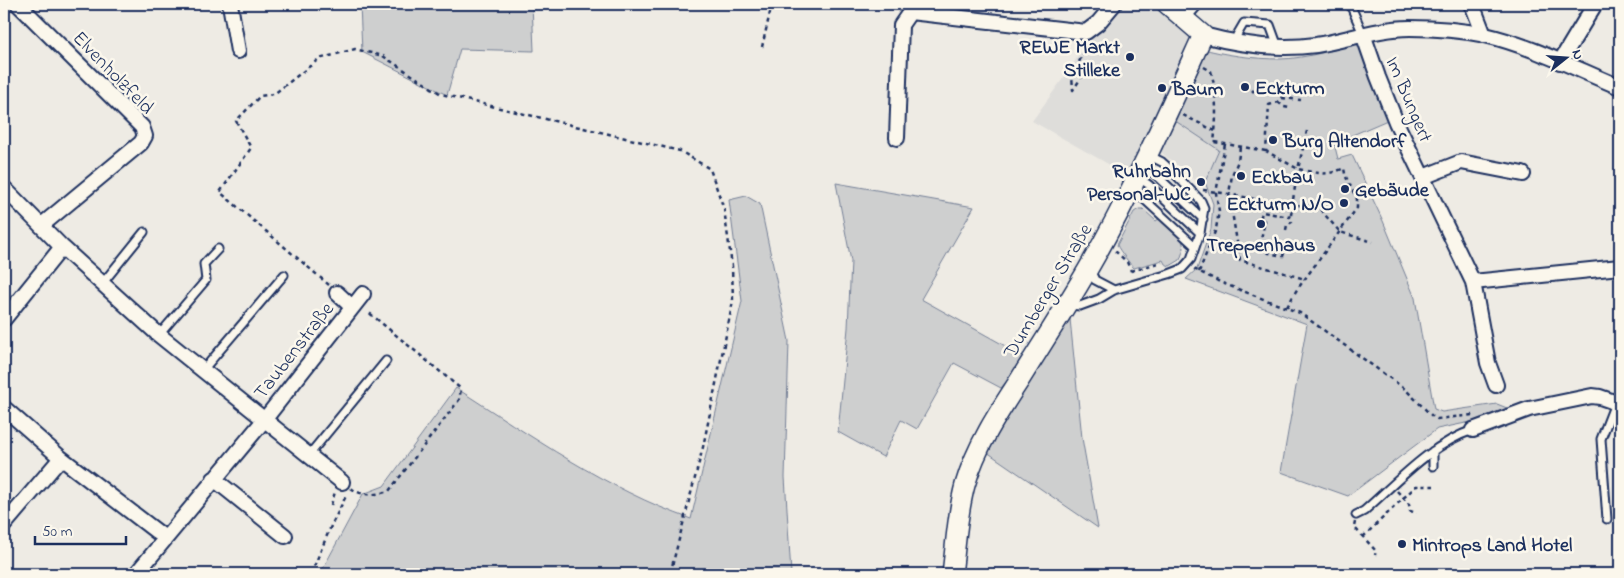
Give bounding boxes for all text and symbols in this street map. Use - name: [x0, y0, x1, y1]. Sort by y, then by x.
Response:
- street label: Elvenholzfeld: [65, 25, 160, 122]
- north arrow: [1542, 32, 1592, 82]
- place label: REWE Markt Stilleke: [1020, 34, 1121, 86]
- text: N: [1566, 47, 1588, 62]
- marker: REWE Markt Stilleke: [1124, 51, 1136, 63]
- street label: Im Bungert: [1376, 53, 1439, 148]
- place label: Eckturm: [1255, 75, 1325, 104]
- place label: Baum: [1171, 76, 1224, 105]
- marker: Eckturm: [1239, 81, 1251, 93]
- marker: Baum: [1156, 82, 1168, 94]
- place label: Burg Altendorf: [1282, 128, 1407, 158]
- marker: Burg Altendorf: [1267, 134, 1279, 146]
- place label: Ruhrbahn Personal-WC: [1087, 158, 1191, 210]
- place label: Eckbau: [1251, 164, 1314, 193]
- marker: Eckbau: [1235, 170, 1247, 182]
- marker: Ruhrbahn Personal-WC: [1195, 176, 1207, 188]
- place label: Gebäude: [1355, 177, 1430, 206]
- marker: Gebäude: [1339, 183, 1351, 195]
- place label: Eckturm N/O: [1227, 191, 1334, 220]
- marker: Eckturm N/O: [1338, 197, 1350, 209]
- street label: Dumberger Straße: [997, 218, 1102, 365]
- marker: Treppenhaus: [1255, 218, 1267, 230]
- place label: Treppenhaus: [1206, 232, 1316, 261]
- street label: Taubenstraße: [248, 297, 342, 406]
- scale bar: [35, 513, 126, 545]
- text: 50 m: [42, 521, 73, 543]
- place label: Mintrops Land Hotel: [1412, 532, 1572, 561]
- marker: Mintrops Land Hotel: [1396, 538, 1408, 550]

